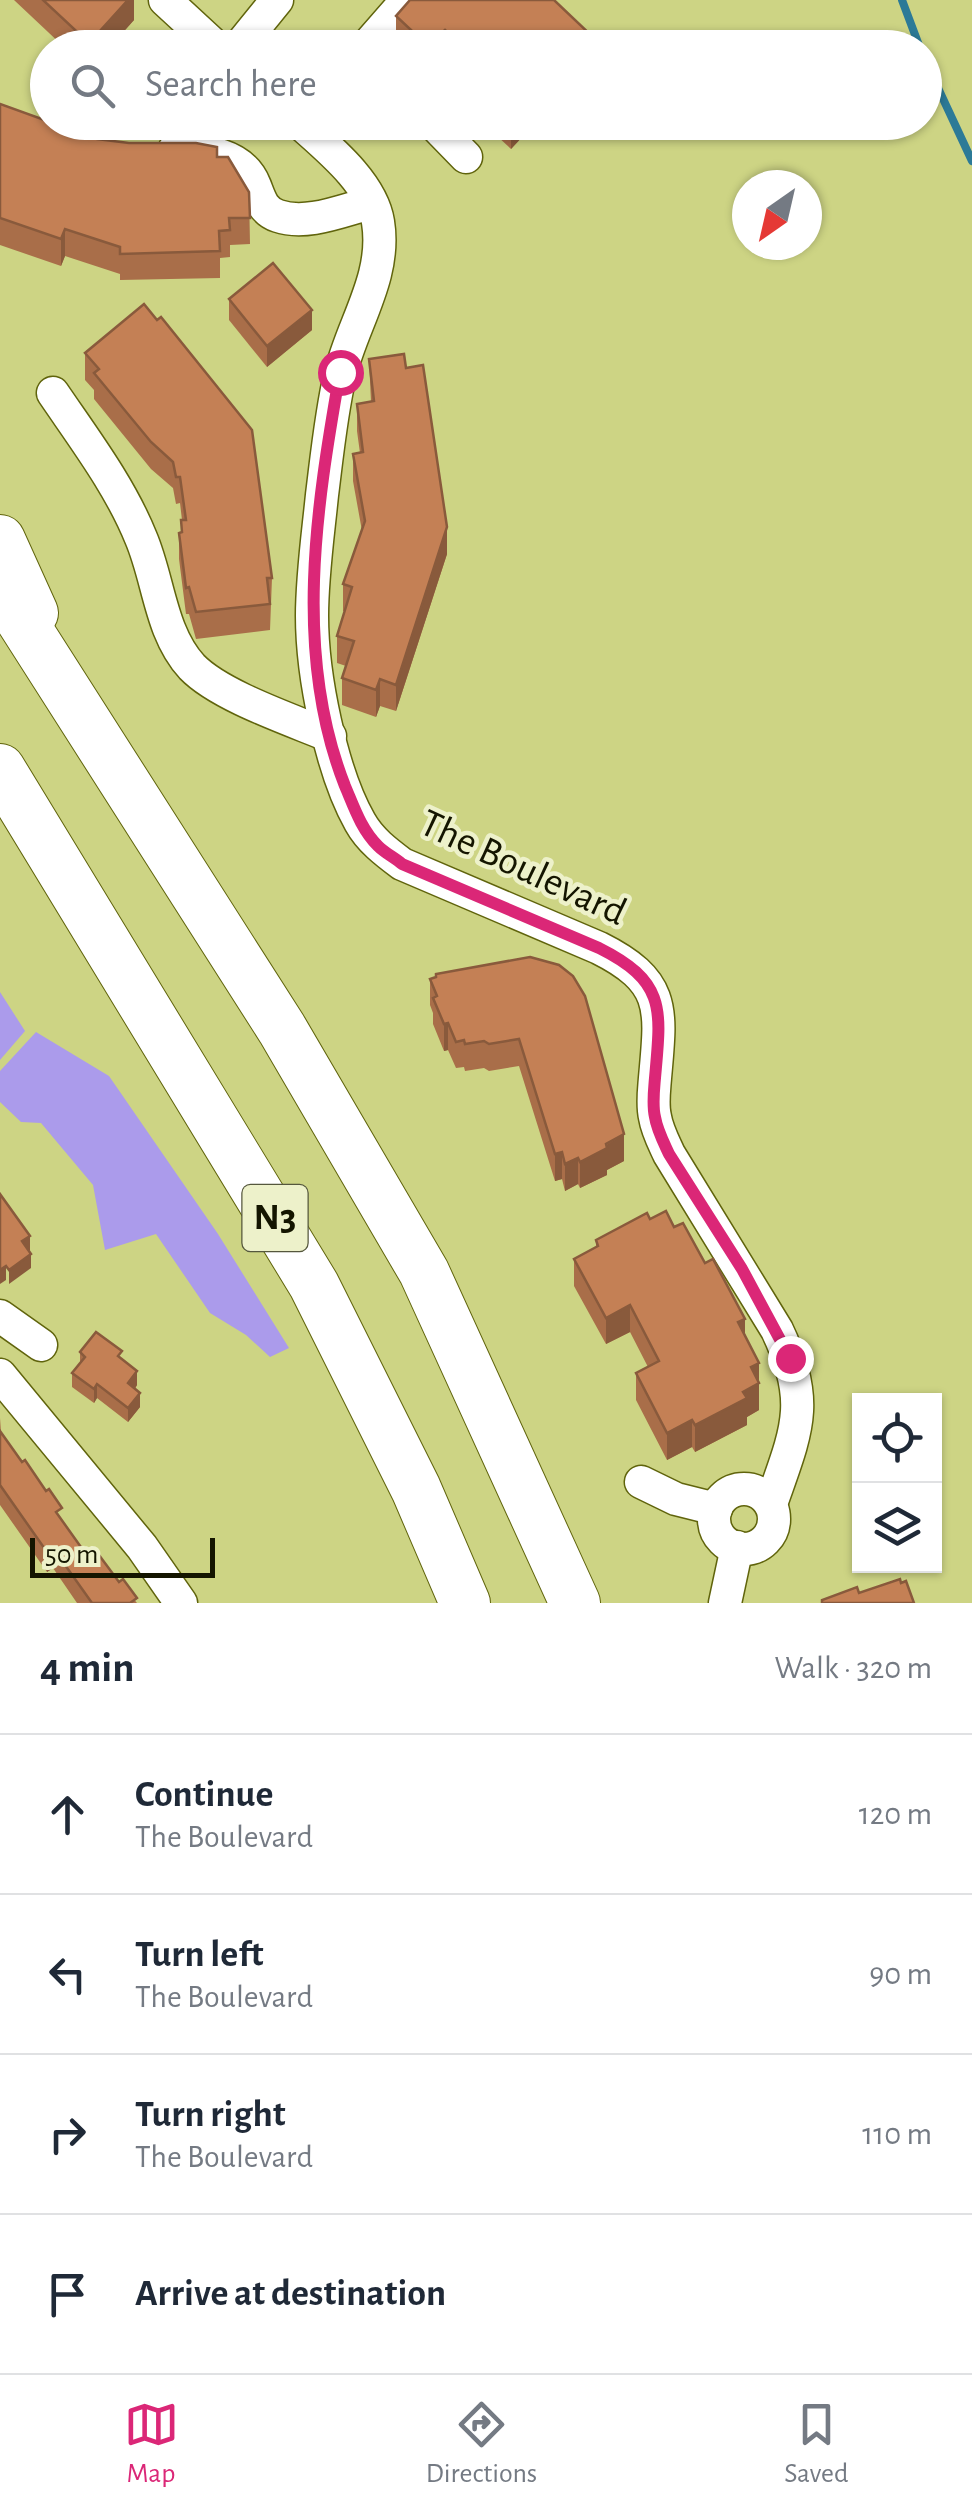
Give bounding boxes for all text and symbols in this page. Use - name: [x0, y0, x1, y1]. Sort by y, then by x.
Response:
- search box: [30, 30, 942, 140]
- icon: search: [65, 58, 120, 113]
- text: Search here: [145, 66, 317, 104]
- north arrow: [732, 170, 822, 260]
- route start: [318, 350, 364, 396]
- street label: The Boulevard: [414, 803, 632, 933]
- road number: N3: [242, 1185, 308, 1251]
- route end: [768, 1336, 814, 1382]
- map controls: [852, 1393, 942, 1573]
- button: locate: [852, 1393, 942, 1483]
- button: layers: [852, 1483, 942, 1573]
- scale bar: [30, 1533, 215, 1578]
- text: 50 m: [45, 1541, 99, 1569]
- text: 4 min: [40, 1647, 135, 1689]
- text: Walk · 320 m: [774, 1652, 932, 1684]
- text: Continue: [135, 1776, 273, 1814]
- icon: ahead: [40, 1787, 95, 1842]
- text: 120 m: [859, 1798, 932, 1830]
- text: The Boulevard: [135, 1821, 313, 1853]
- text: Turn left: [135, 1936, 263, 1974]
- icon: left: [40, 1947, 95, 2002]
- text: 90 m: [869, 1958, 932, 1990]
- text: The Boulevard: [135, 1981, 313, 2013]
- text: Turn right: [135, 2096, 285, 2134]
- icon: right: [40, 2107, 95, 2162]
- text: 110 m: [862, 2118, 932, 2150]
- text: The Boulevard: [135, 2141, 313, 2173]
- icon: arrive: [40, 2267, 95, 2322]
- text: Arrive at destination: [135, 2275, 446, 2313]
- tab: Map: [124, 2397, 179, 2491]
- tab: Directions: [426, 2397, 537, 2491]
- tab: Saved: [784, 2397, 848, 2491]

